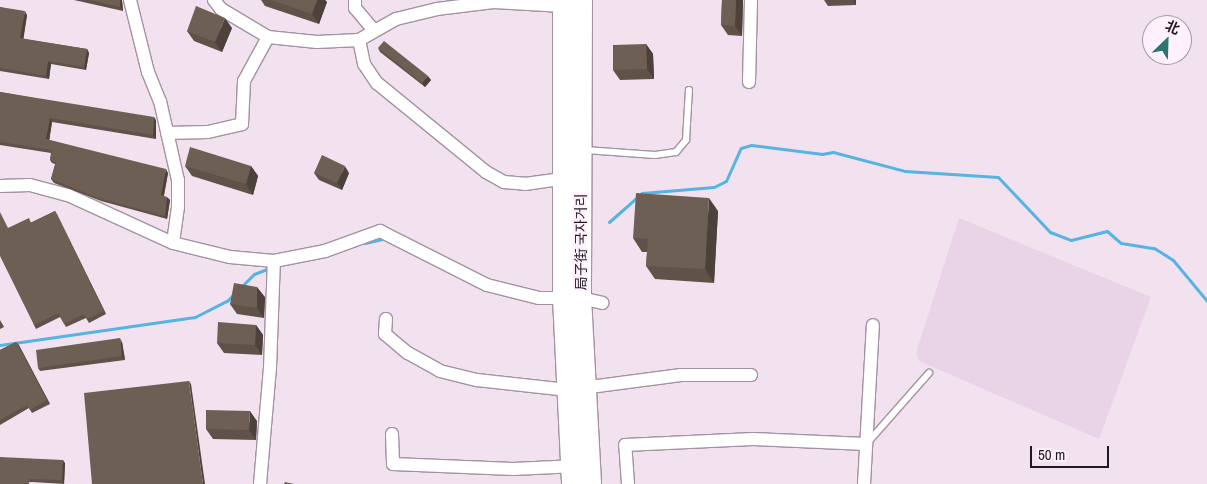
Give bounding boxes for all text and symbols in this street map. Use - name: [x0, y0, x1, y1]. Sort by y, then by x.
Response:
- north arrow: [1142, 15, 1192, 65]
- text: 北: [1163, 16, 1183, 38]
- street label: 局子街 국자거리: [573, 194, 589, 290]
- scale bar: [1032, 436, 1111, 468]
- text: 50 m: [1038, 444, 1065, 465]

